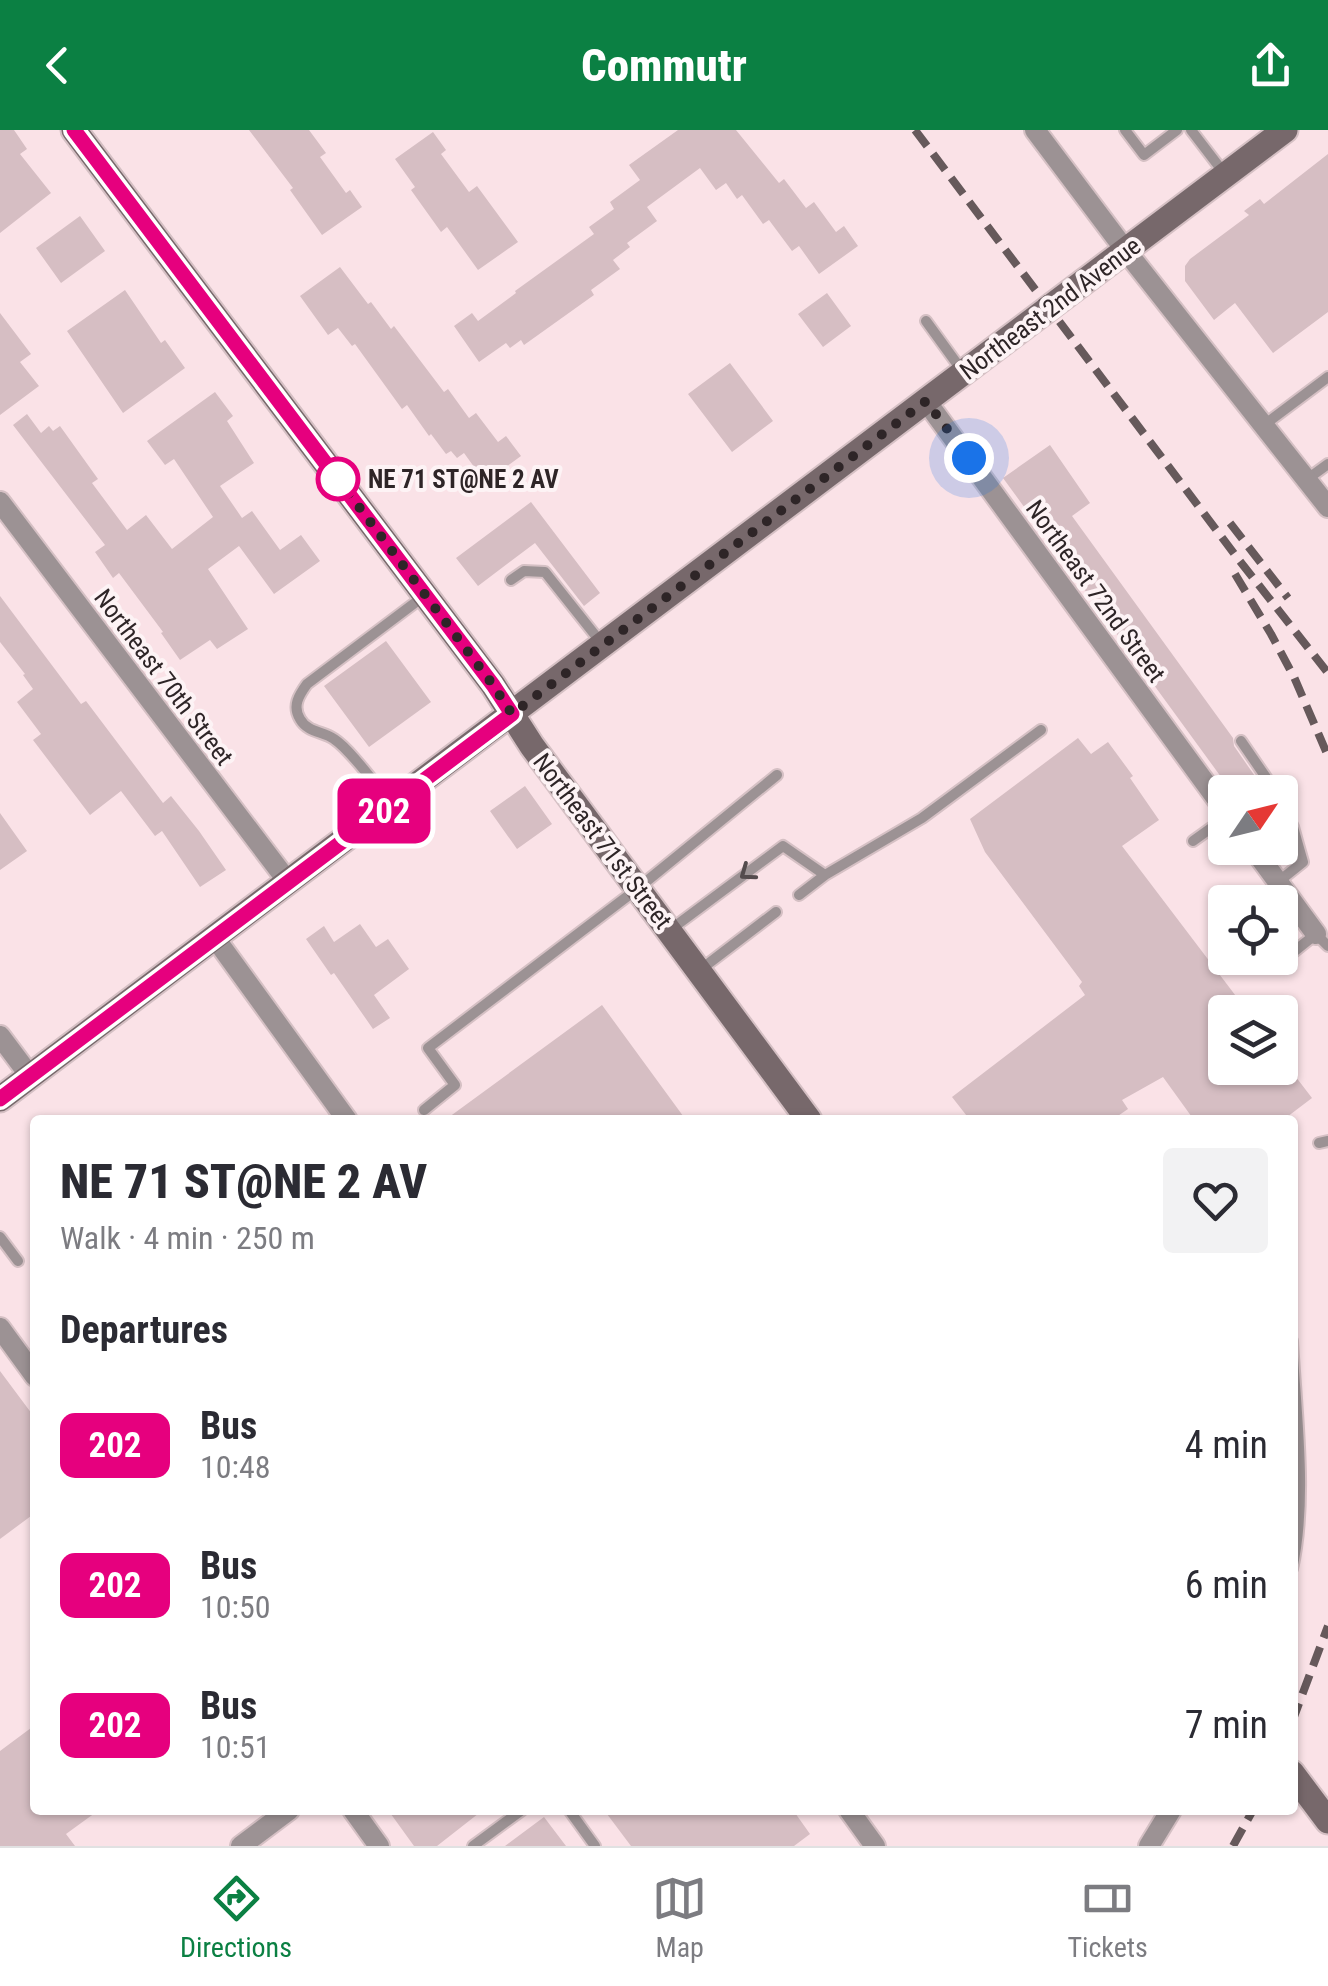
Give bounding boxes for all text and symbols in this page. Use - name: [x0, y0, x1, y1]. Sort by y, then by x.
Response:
- icon: back: [30, 38, 85, 93]
- icon: share: [1243, 38, 1298, 93]
- text: Commutr: [581, 39, 747, 92]
- street label: Northeast 2nd Avenue: [954, 231, 1146, 386]
- your location: [944, 433, 994, 483]
- marker: NE 71 ST@NE 2 AV: [317, 458, 359, 500]
- place label: NE 71 ST@NE 2 AV: [368, 465, 559, 494]
- street label: Northeast 72nd Street: [1020, 495, 1171, 688]
- street label: Northeast 70th Street: [88, 584, 239, 771]
- street label: Northeast 71st Street: [527, 748, 678, 935]
- north arrow: [1208, 775, 1298, 865]
- map controls: [1208, 775, 1298, 1085]
- line badge: 202: [326, 778, 442, 844]
- text: 202: [357, 791, 411, 832]
- one-way arrow: [740, 861, 758, 879]
- button: locate: [1208, 885, 1298, 975]
- button: layers: [1208, 995, 1298, 1085]
- button: heart: [1163, 1148, 1268, 1253]
- text: NE 71 ST@NE 2 AV: [60, 1153, 427, 1210]
- text: Walk · 4 min · 250 m: [60, 1219, 315, 1257]
- text: Departures: [60, 1308, 228, 1352]
- text: Bus: [200, 1404, 257, 1448]
- text: 4 min: [1185, 1423, 1268, 1467]
- text: 202: [88, 1425, 142, 1466]
- text: 10:48: [200, 1448, 271, 1486]
- text: Bus: [200, 1544, 257, 1588]
- text: 6 min: [1185, 1563, 1268, 1607]
- text: 202: [88, 1565, 142, 1606]
- text: 10:50: [200, 1588, 271, 1626]
- text: Bus: [200, 1684, 257, 1728]
- text: 7 min: [1185, 1703, 1268, 1747]
- text: 202: [88, 1705, 142, 1746]
- text: 10:51: [200, 1728, 271, 1766]
- tab: Directions: [180, 1871, 292, 1964]
- tab: Map: [652, 1871, 707, 1964]
- tab: Tickets: [1067, 1871, 1148, 1964]

